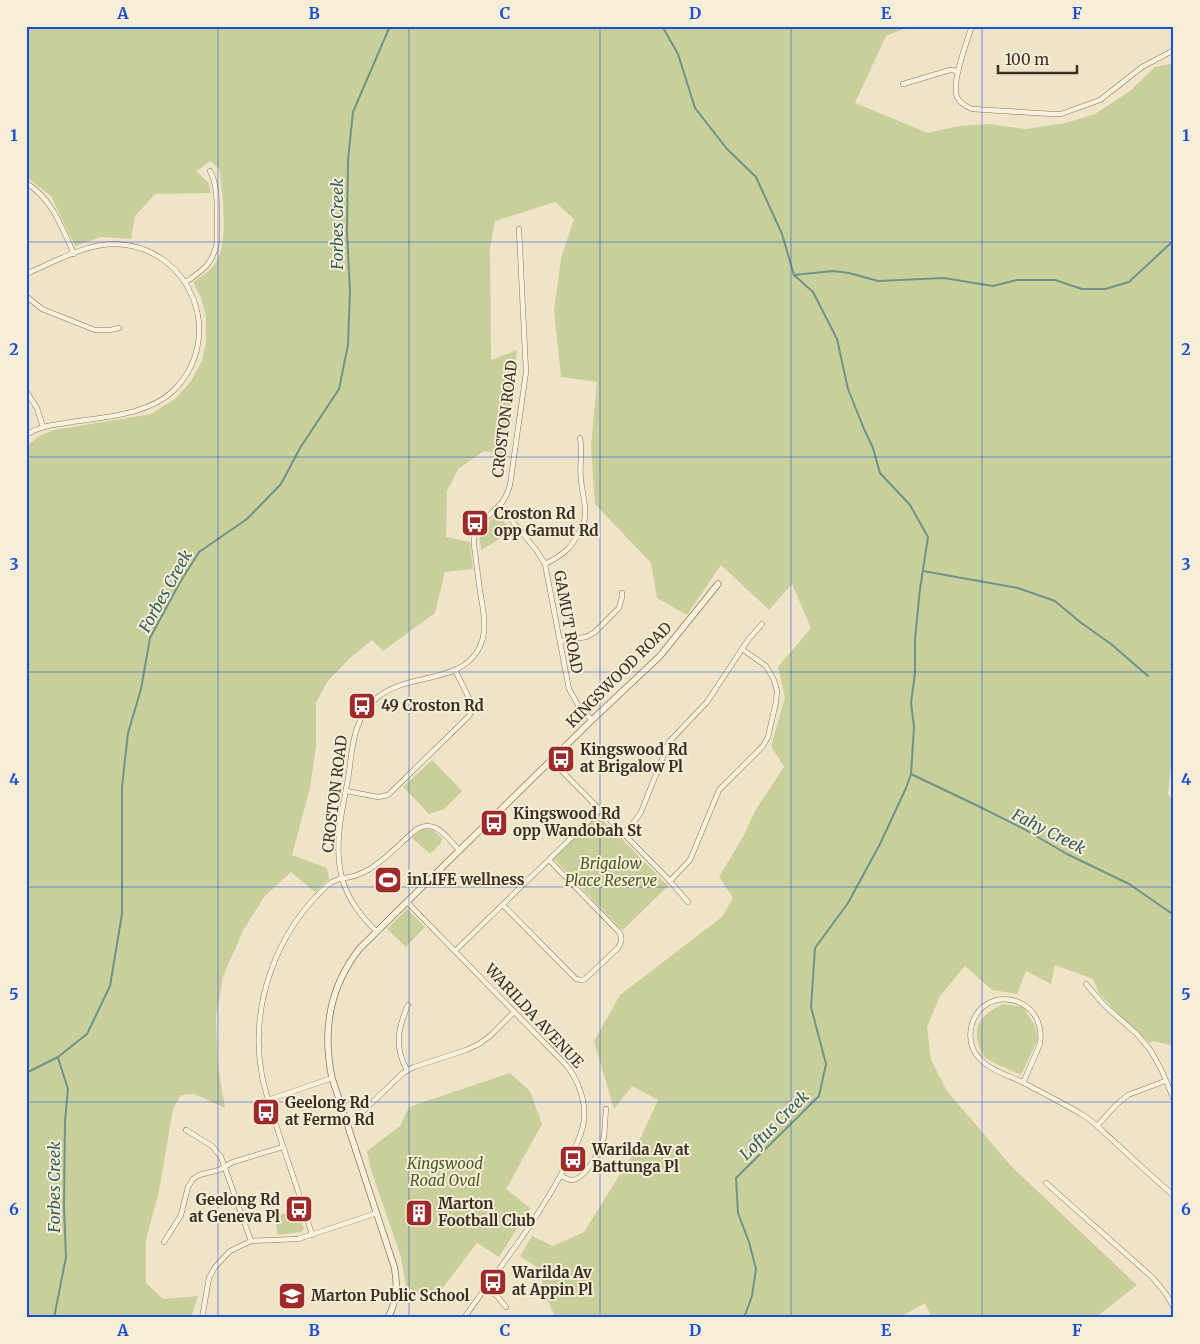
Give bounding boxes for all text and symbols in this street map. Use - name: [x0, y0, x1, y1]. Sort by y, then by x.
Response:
- text: A: [116, 3, 129, 23]
- text: B: [308, 3, 320, 23]
- text: C: [500, 3, 510, 23]
- text: D: [689, 3, 701, 23]
- text: E: [881, 3, 892, 23]
- text: F: [1072, 3, 1082, 23]
- scale bar: [998, 42, 1076, 74]
- text: 100 m: [1005, 50, 1049, 69]
- text: 1: [10, 125, 18, 145]
- text: 1: [1182, 125, 1190, 145]
- water label: Forbes Creek: [327, 178, 347, 271]
- text: 2: [9, 339, 19, 359]
- text: 2: [1181, 339, 1191, 359]
- street label: CROSTON ROAD: [488, 359, 521, 479]
- place label: Croston Rd opp Gamut Rd: [494, 504, 599, 540]
- bus stop icon: Croston Rd opp Gamut Rd: [460, 508, 490, 538]
- water label: Forbes Creek: [134, 546, 196, 637]
- text: 3: [9, 554, 19, 574]
- text: 3: [1181, 554, 1191, 574]
- street label: GAMUT ROAD: [550, 569, 587, 675]
- street label: KINGSWOOD ROAD: [562, 618, 675, 731]
- bus stop icon: 49 Croston Rd: [347, 691, 377, 721]
- place label: 49 Croston Rd: [381, 696, 484, 715]
- street label: CROSTON ROAD: [318, 734, 351, 854]
- place label: Kingswood Rd at Brigalow Pl: [580, 740, 688, 776]
- bus stop icon: Kingswood Rd at Brigalow Pl: [546, 744, 576, 774]
- text: 4: [9, 769, 19, 789]
- text: 4: [1181, 769, 1191, 789]
- place label: Kingswood Rd opp Wandobah St: [513, 804, 642, 840]
- water label: Fahy Creek: [1008, 804, 1089, 858]
- bus stop icon: Kingswood Rd opp Wandobah St: [479, 808, 509, 838]
- park label: Brigalow Place Reserve: [565, 854, 657, 890]
- sports icon: inLIFE wellness: [373, 865, 403, 895]
- place label: inLIFE wellness: [407, 870, 525, 889]
- street label: WARILDA AVENUE: [480, 959, 588, 1072]
- text: 5: [9, 984, 19, 1004]
- text: 5: [1181, 984, 1191, 1004]
- water label: Loftus Creek: [735, 1086, 813, 1164]
- place label: Geelong Rd at Fermo Rd: [285, 1093, 374, 1129]
- bus stop icon: Geelong Rd at Fermo Rd: [251, 1097, 281, 1127]
- place label: Warilda Av at Battunga Pl: [591, 1140, 690, 1176]
- water label: Forbes Creek: [44, 1141, 64, 1234]
- bus stop icon: Warilda Av at Battunga Pl: [558, 1144, 588, 1174]
- park label: Kingswood Road Oval: [406, 1154, 483, 1190]
- place label: Geelong Rd at Geneva Pl: [189, 1190, 280, 1226]
- bus stop icon: Geelong Rd at Geneva Pl: [284, 1194, 314, 1224]
- place label: Marton Football Club: [438, 1194, 535, 1230]
- building icon: Marton Football Club: [404, 1198, 434, 1228]
- text: 6: [9, 1199, 19, 1219]
- text: 6: [1181, 1199, 1191, 1219]
- place label: Warilda Av at Appin Pl: [511, 1263, 593, 1299]
- bus stop icon: Warilda Av at Appin Pl: [478, 1267, 508, 1297]
- school or university icon: Marton Public School: [277, 1281, 307, 1311]
- place label: Marton Public School: [311, 1286, 470, 1305]
- text: A: [116, 1320, 129, 1340]
- text: B: [308, 1320, 320, 1340]
- text: C: [500, 1320, 510, 1340]
- text: D: [689, 1320, 701, 1340]
- text: E: [881, 1320, 892, 1340]
- text: F: [1072, 1320, 1082, 1340]

